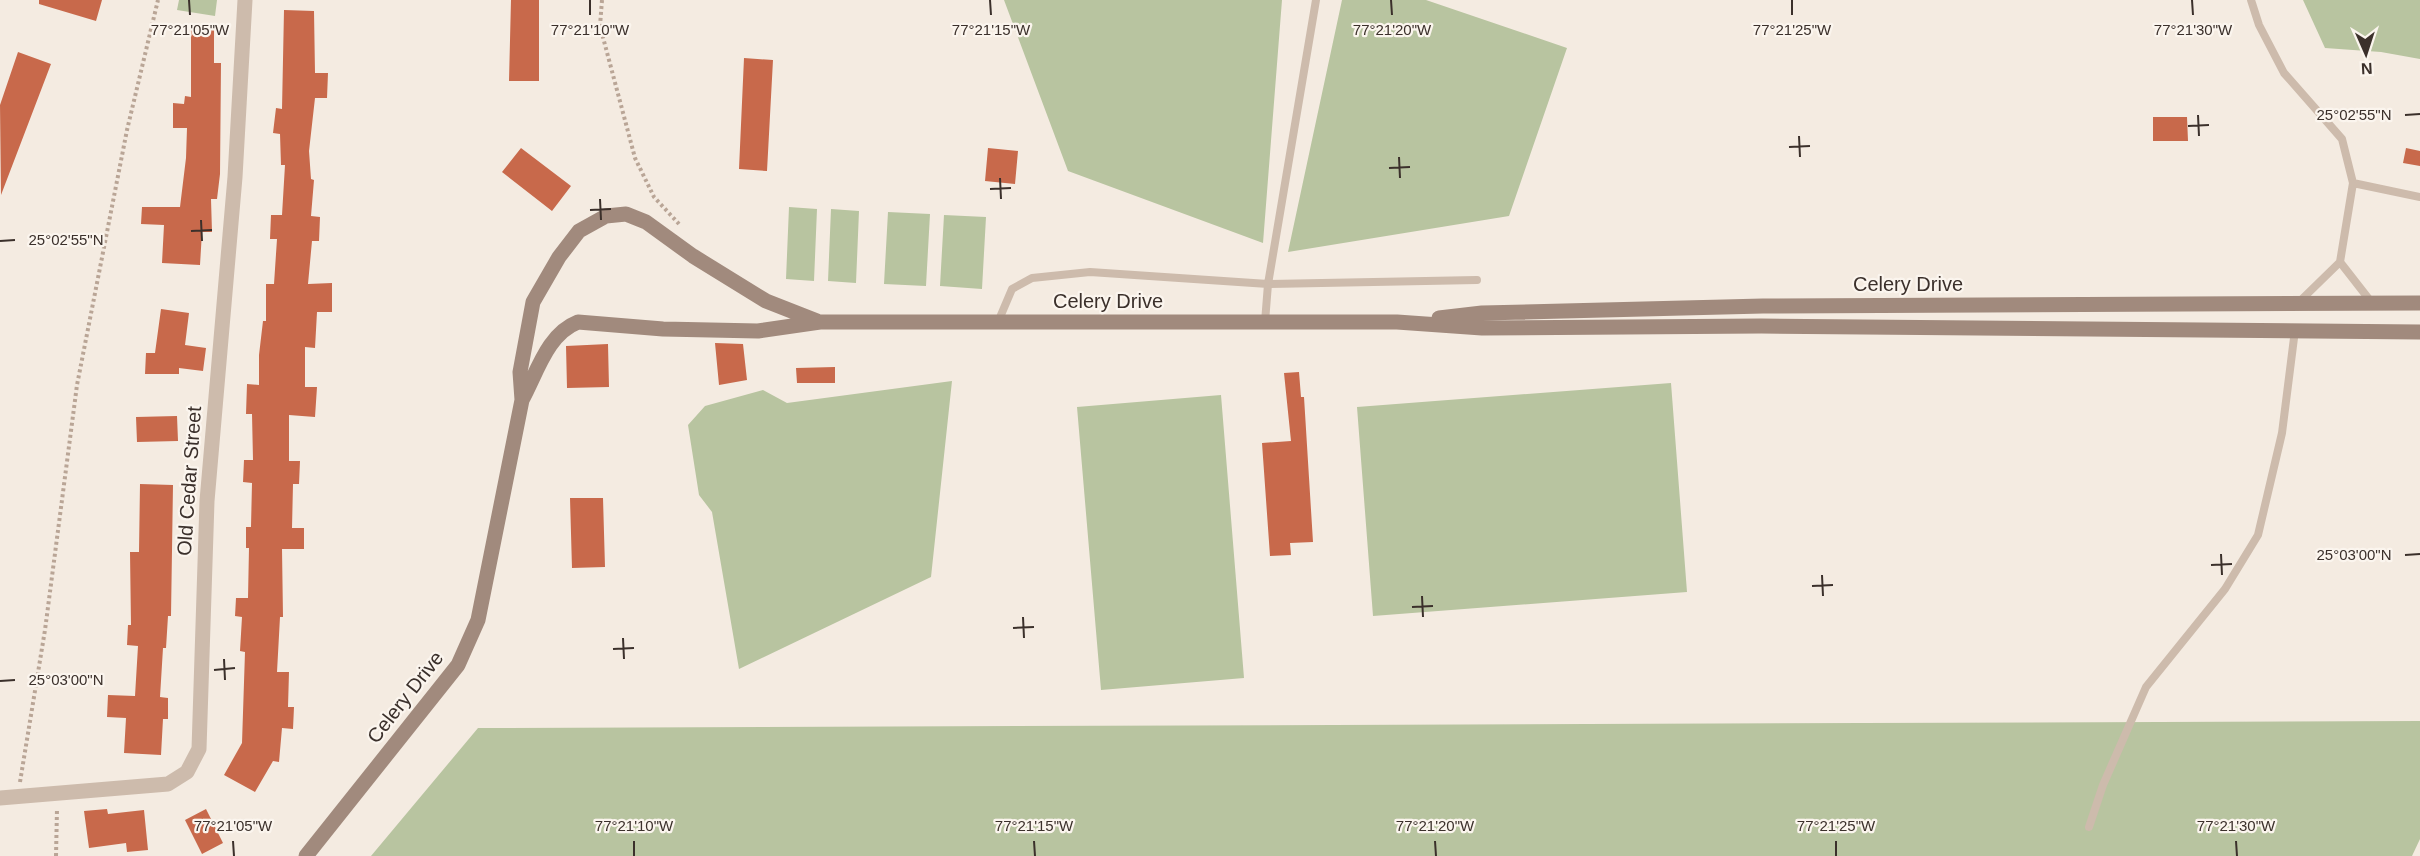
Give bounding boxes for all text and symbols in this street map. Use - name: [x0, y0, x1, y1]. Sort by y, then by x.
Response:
- text: 77°21'05"W: [151, 21, 230, 38]
- text: 77°21'10"W: [551, 21, 630, 38]
- text: 77°21'15"W: [952, 21, 1031, 38]
- text: 77°21'20"W: [1353, 21, 1432, 38]
- text: 77°21'25"W: [1753, 21, 1832, 38]
- text: 77°21'30"W: [2154, 21, 2233, 38]
- north arrow: [2336, 24, 2396, 84]
- text: N: [2361, 60, 2373, 77]
- text: 25°02'55"N: [2316, 106, 2392, 123]
- text: 25°02'55"N: [28, 231, 104, 248]
- street label: Celery Drive: [1853, 273, 1963, 295]
- street label: Celery Drive: [1053, 290, 1163, 312]
- street label: Old Cedar Street: [173, 405, 205, 557]
- text: 25°03'00"N: [2316, 546, 2392, 563]
- street label: Celery Drive: [362, 647, 448, 747]
- text: 25°03'00"N: [28, 671, 104, 688]
- text: 77°21'05"W: [194, 817, 273, 834]
- text: 77°21'10"W: [595, 817, 674, 834]
- text: 77°21'15"W: [995, 817, 1074, 834]
- text: 77°21'20"W: [1396, 817, 1475, 834]
- text: 77°21'25"W: [1797, 817, 1876, 834]
- text: 77°21'30"W: [2197, 817, 2276, 834]

